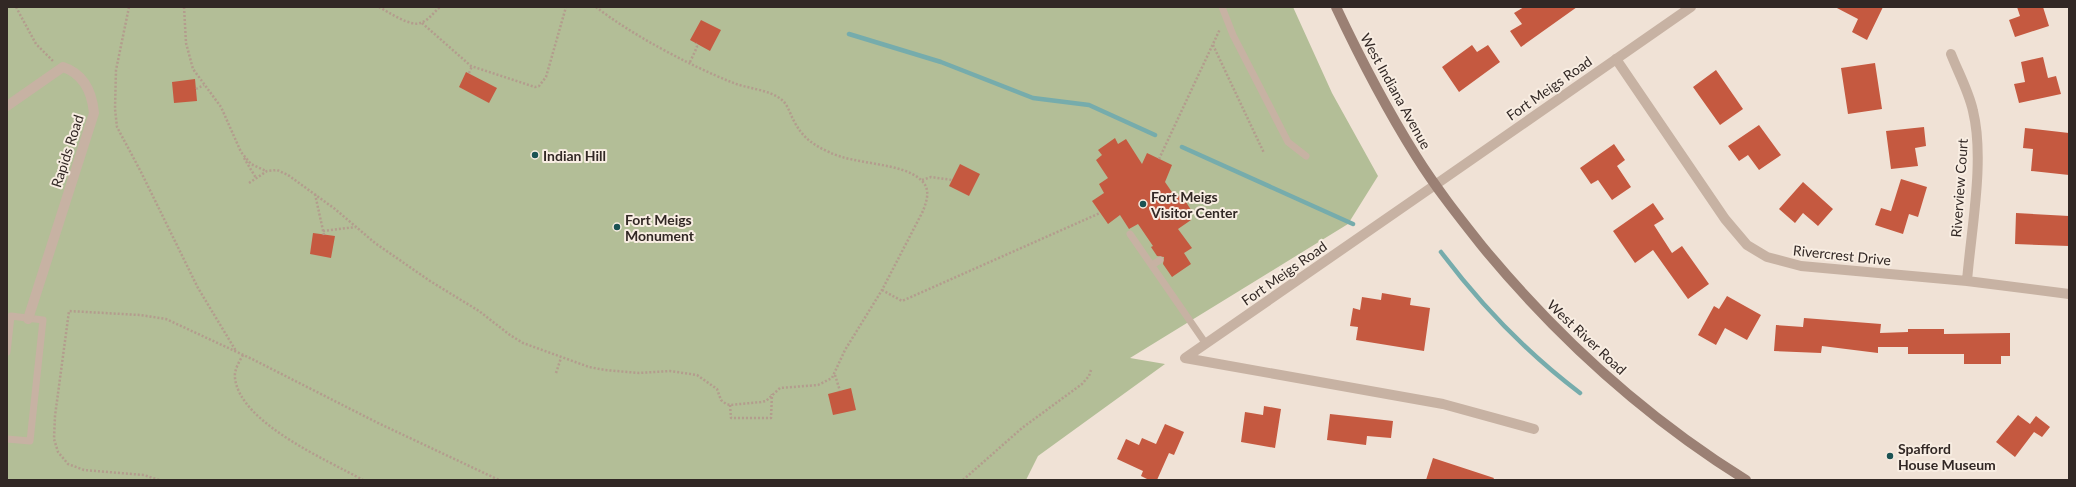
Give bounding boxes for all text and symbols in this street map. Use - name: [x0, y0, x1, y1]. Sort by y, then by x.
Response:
- street label: West Indiana Avenue: [1357, 30, 1435, 152]
- street label: Fort Meigs Road: [1503, 52, 1595, 124]
- street label: Rapids Road: [47, 113, 87, 189]
- street label: Riverview Court: [1947, 138, 1971, 238]
- place label: Indian Hill: [543, 147, 606, 164]
- marker: Indian Hill: [530, 150, 540, 160]
- place label: Fort Meigs Visitor Center: [1150, 188, 1239, 221]
- marker: Fort Meigs Visitor Center: [1138, 199, 1148, 209]
- place label: Fort Meigs Monument: [625, 211, 695, 244]
- marker: Fort Meigs Monument: [612, 222, 622, 232]
- street label: Fort Meigs Road: [1238, 237, 1330, 309]
- street label: Rivercrest Drive: [1792, 241, 1892, 269]
- street label: West River Road: [1544, 296, 1630, 378]
- place label: Spafford House Museum: [1898, 440, 1996, 473]
- marker: Spafford House Museum: [1885, 451, 1895, 461]

